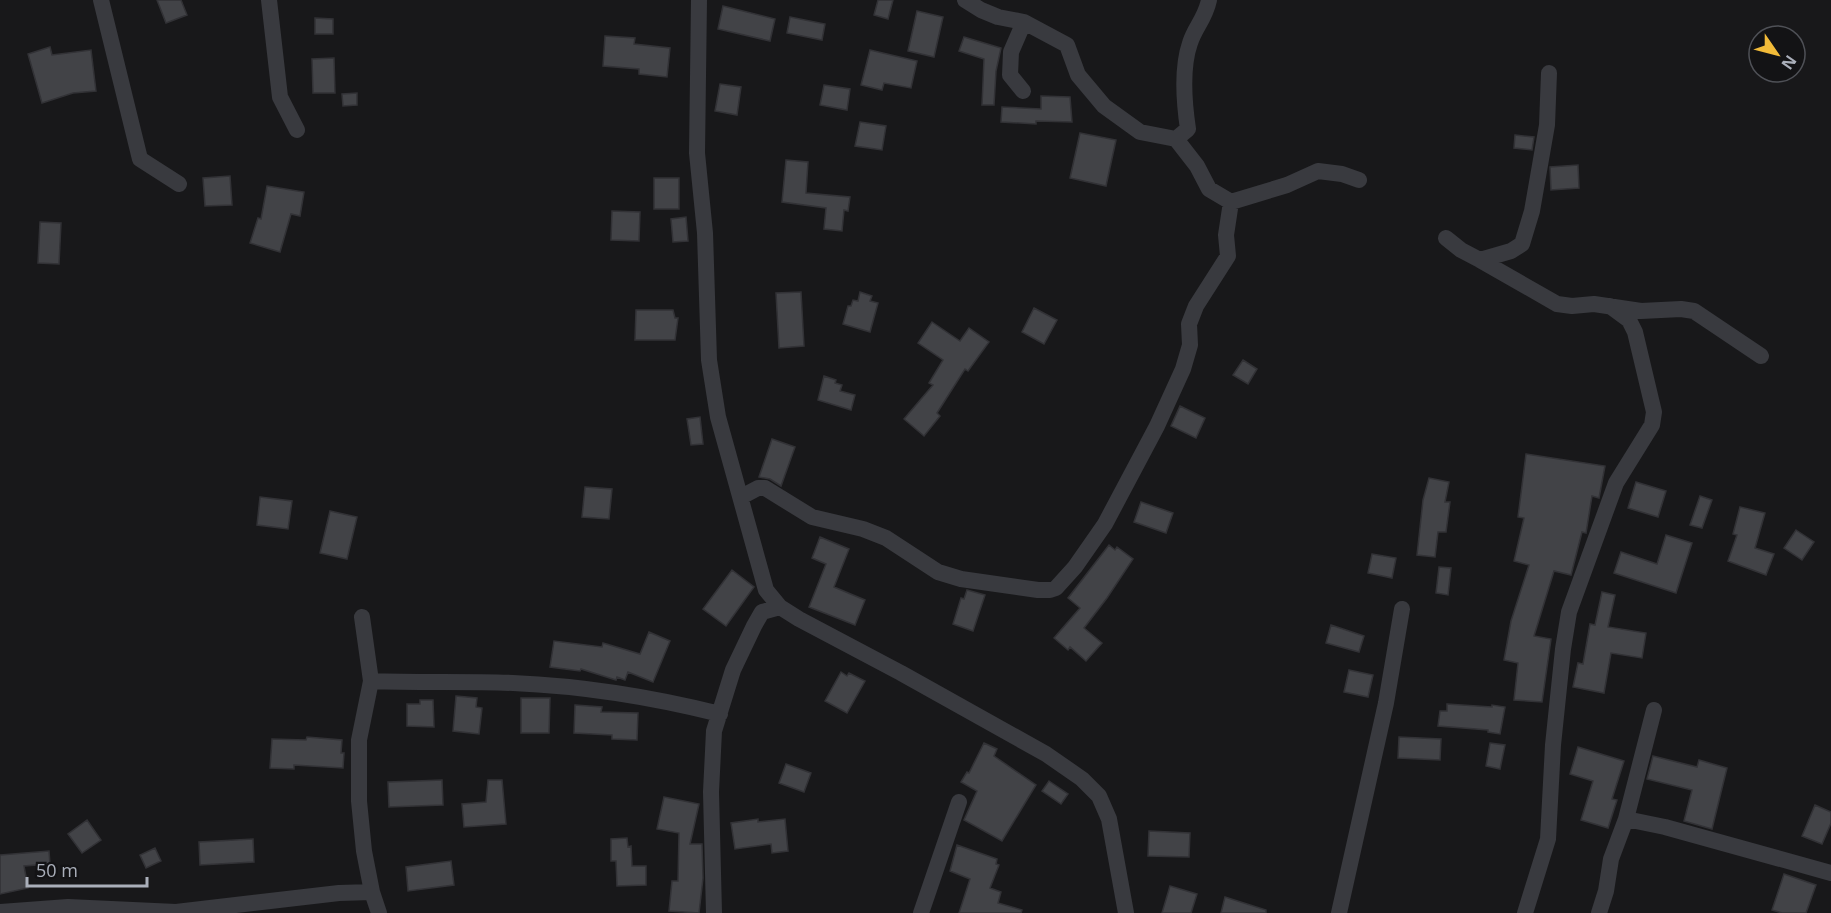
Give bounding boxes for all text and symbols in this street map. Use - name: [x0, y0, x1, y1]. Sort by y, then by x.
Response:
- north arrow: [1747, 24, 1807, 84]
- text: N: [1777, 51, 1802, 74]
- scale bar: [27, 850, 147, 888]
- text: 50 m: [36, 858, 78, 882]

